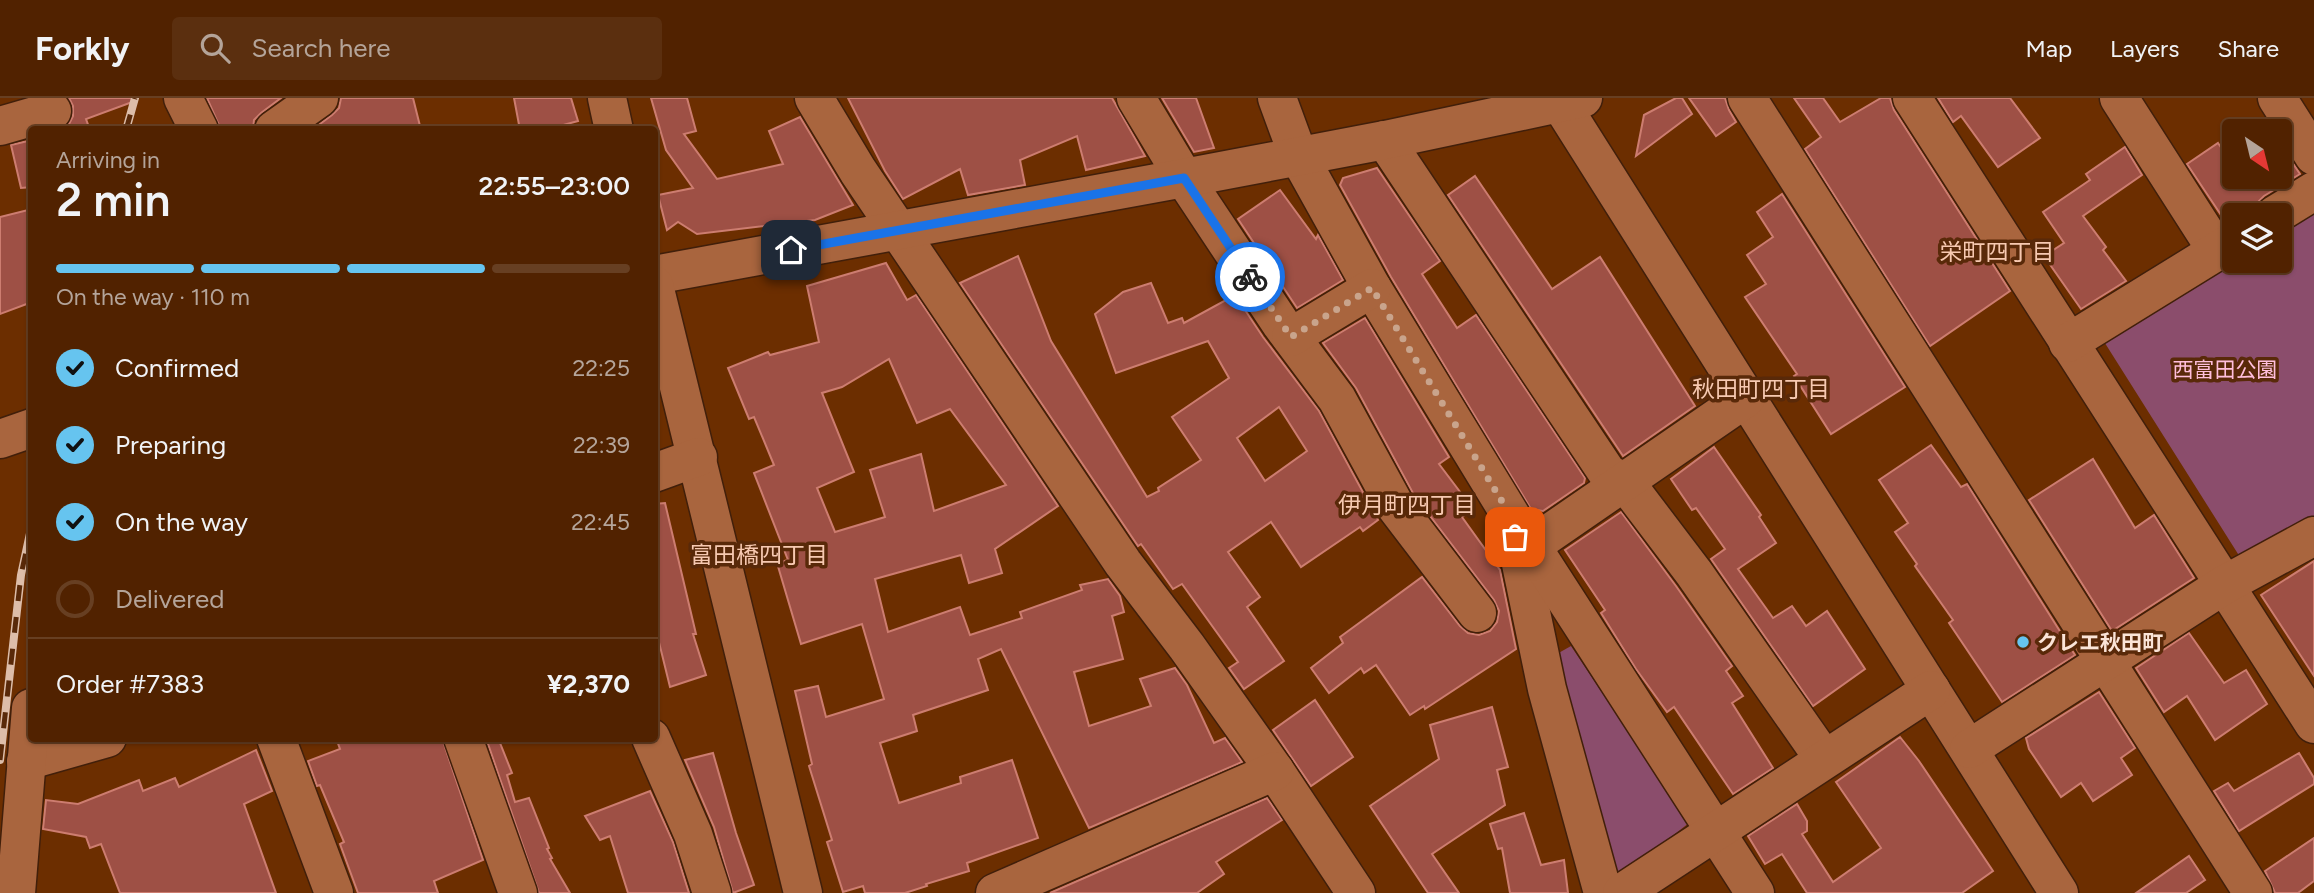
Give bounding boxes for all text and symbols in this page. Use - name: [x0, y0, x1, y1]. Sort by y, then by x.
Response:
- search box: [172, 17, 662, 80]
- text: Forkly: [35, 29, 130, 68]
- icon: search: [196, 29, 234, 67]
- text: Search here: [252, 32, 390, 64]
- text: Map: [2025, 34, 2072, 63]
- text: Layers: [2110, 34, 2179, 63]
- text: Share: [2217, 34, 2279, 63]
- north arrow: [2222, 119, 2292, 189]
- map controls: [2222, 119, 2292, 273]
- text: Arriving in: [56, 146, 160, 174]
- text: 22:55–23:00: [479, 170, 630, 202]
- text: 2 min: [56, 172, 171, 228]
- button: layers: [2222, 203, 2292, 273]
- pin: [761, 220, 821, 280]
- icon: home: [772, 231, 810, 269]
- district label: 栄町四丁目: [1940, 238, 2055, 266]
- courier: [1215, 242, 1285, 312]
- icon: bike: [1231, 258, 1269, 296]
- text: On the way · 110 m: [56, 283, 250, 311]
- icon: check: [56, 349, 94, 387]
- text: Confirmed: [115, 352, 239, 384]
- text: 22:25: [572, 354, 630, 382]
- park label: 西富田公園: [2173, 357, 2278, 382]
- district label: 秋田町四丁目: [1692, 375, 1830, 403]
- icon: check: [56, 426, 94, 464]
- text: Preparing: [115, 429, 226, 461]
- text: 22:39: [573, 431, 630, 459]
- district label: 伊月町四丁目: [1338, 491, 1476, 519]
- icon: check: [56, 503, 94, 541]
- text: On the way: [115, 506, 248, 538]
- pin: [1485, 507, 1545, 567]
- text: 22:45: [571, 508, 630, 536]
- icon: bag: [1496, 518, 1534, 556]
- district label: 富田橋四丁目: [690, 541, 828, 569]
- text: Delivered: [115, 583, 224, 615]
- place label: クレエ秋田町: [2037, 630, 2163, 655]
- marker: クレエ秋田町: [2015, 634, 2031, 650]
- text: Order #7383: [56, 668, 204, 700]
- text: ¥2,370: [547, 668, 630, 700]

